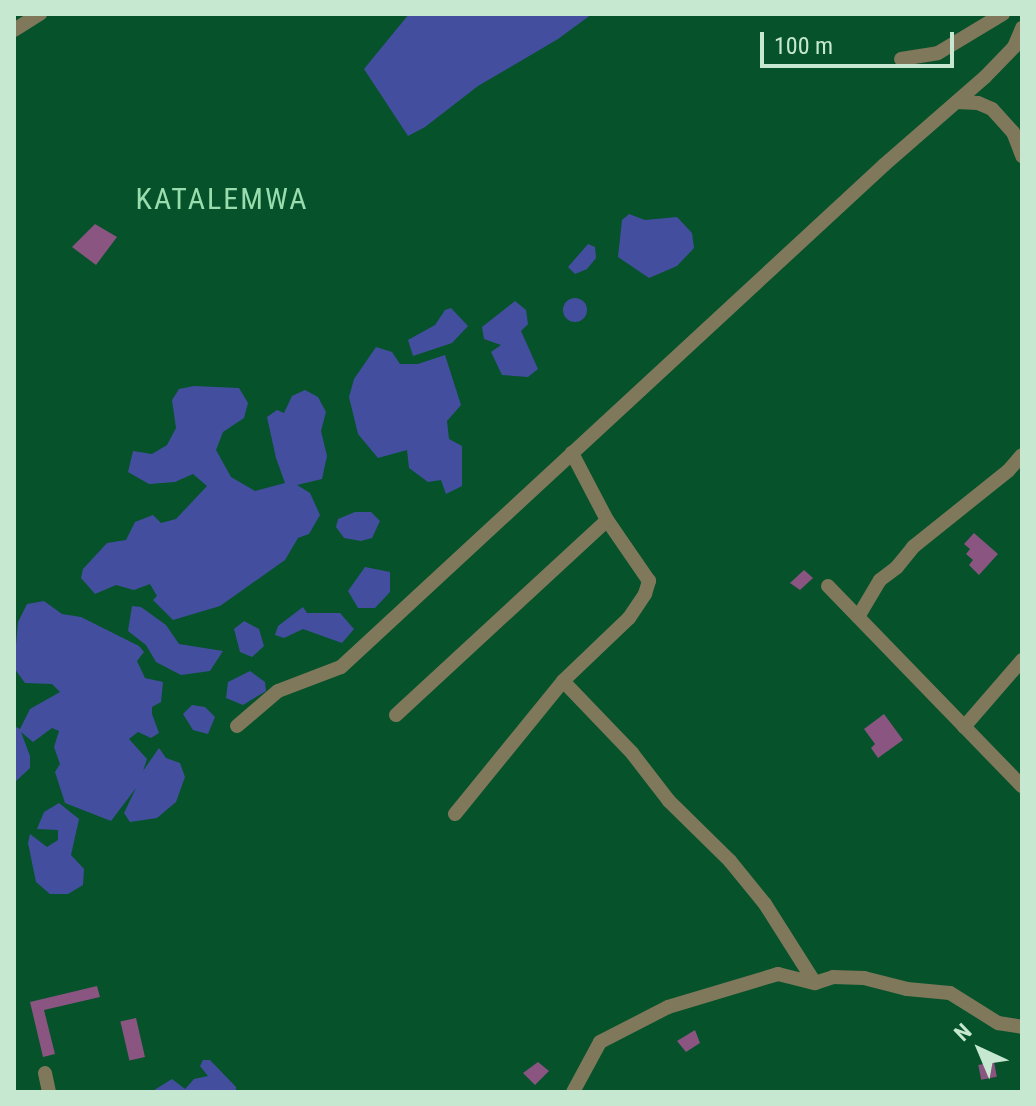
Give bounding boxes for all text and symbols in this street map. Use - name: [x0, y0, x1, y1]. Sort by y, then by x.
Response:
- scale bar: [764, 16, 958, 66]
- text: 100 m: [774, 32, 833, 60]
- district label: KATALEMWA: [136, 181, 308, 217]
- north arrow: [940, 1010, 1020, 1090]
- text: N: [949, 1019, 977, 1046]

